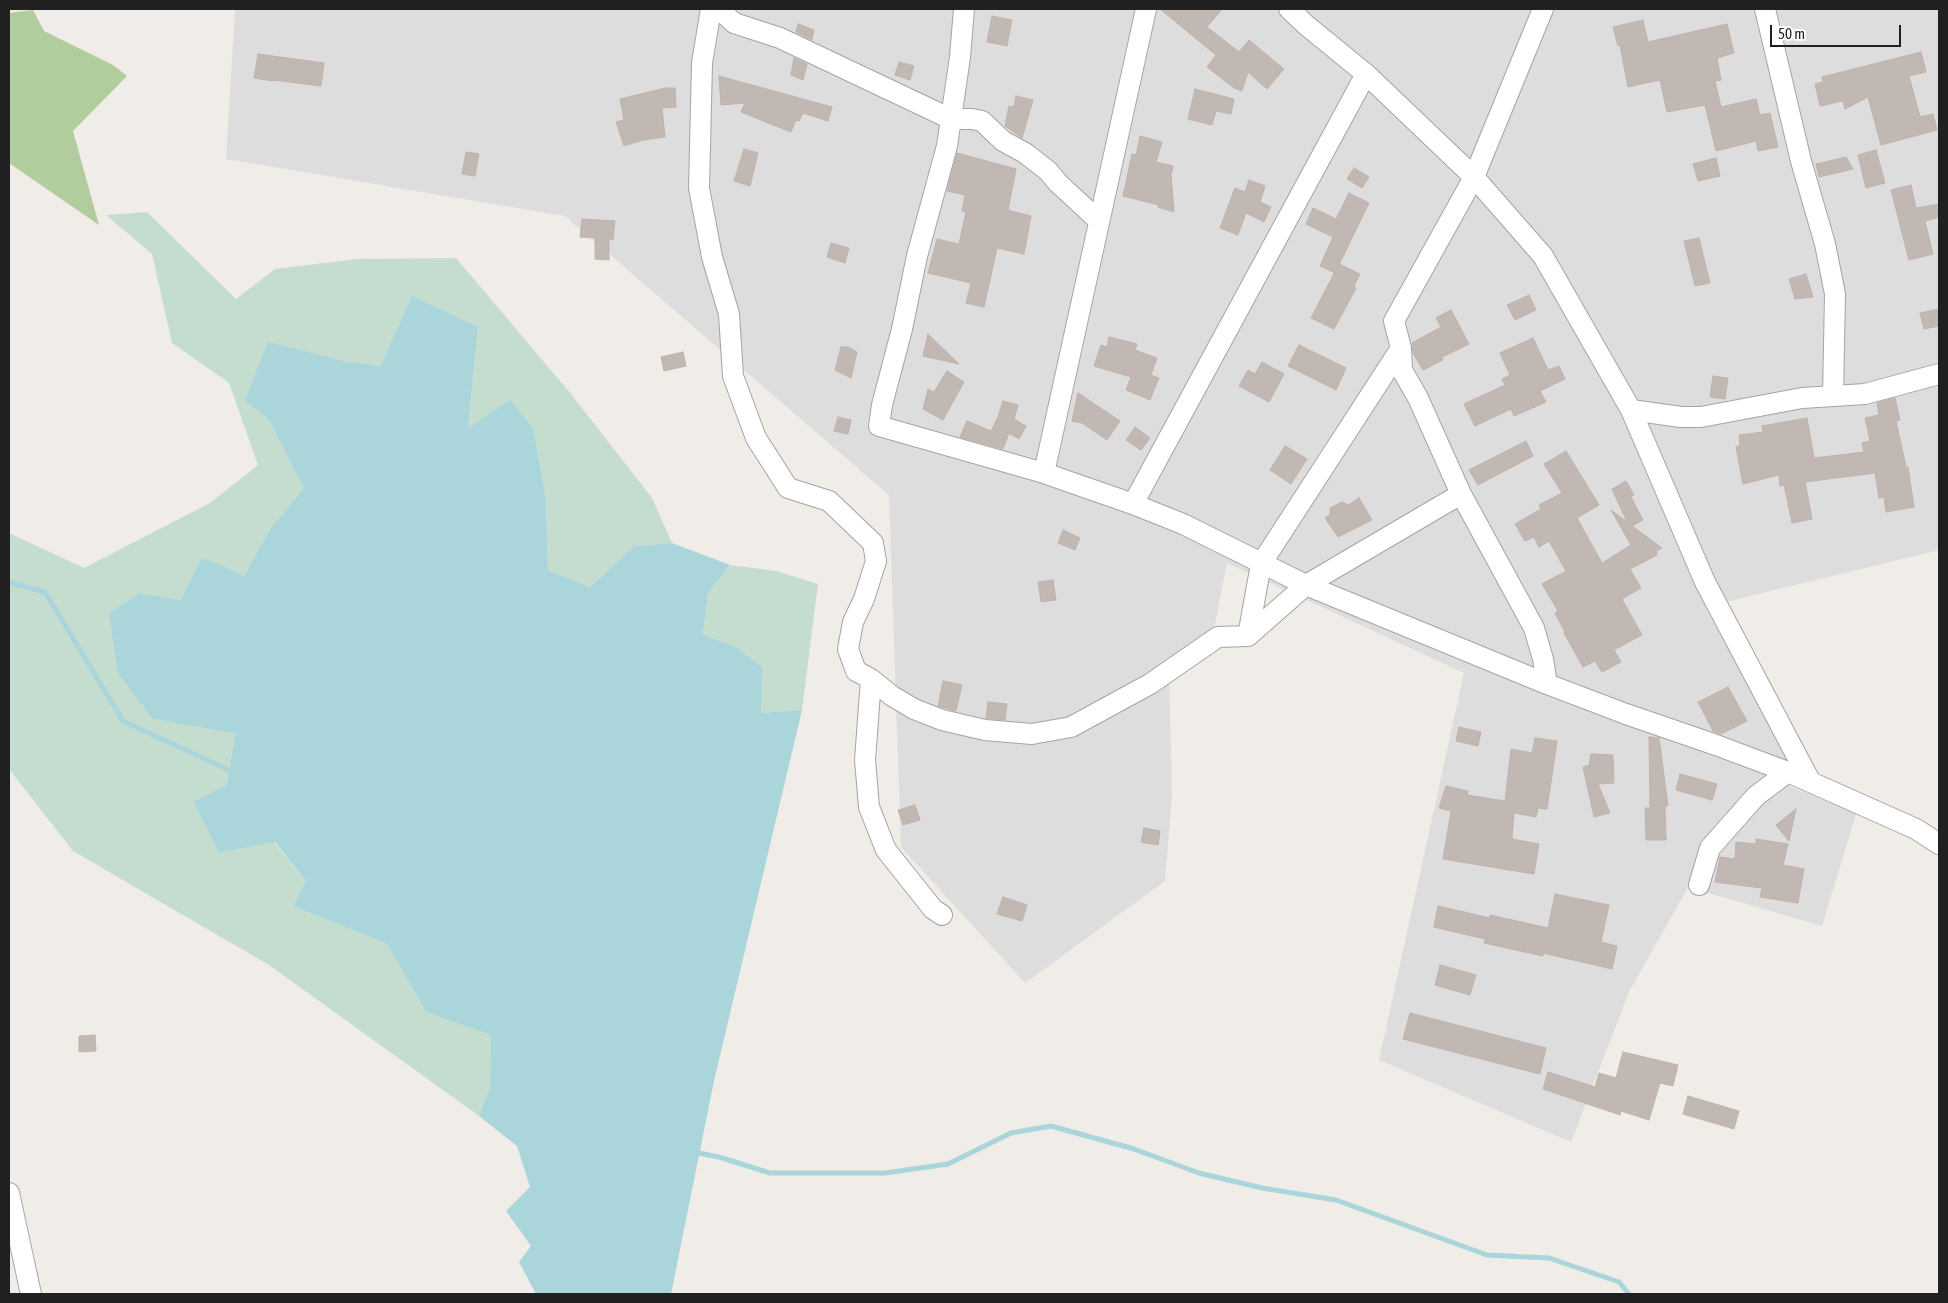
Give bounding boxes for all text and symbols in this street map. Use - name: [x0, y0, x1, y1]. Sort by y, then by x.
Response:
- scale bar: [1773, 15, 1904, 47]
- text: 50 m: [1778, 25, 1805, 42]

